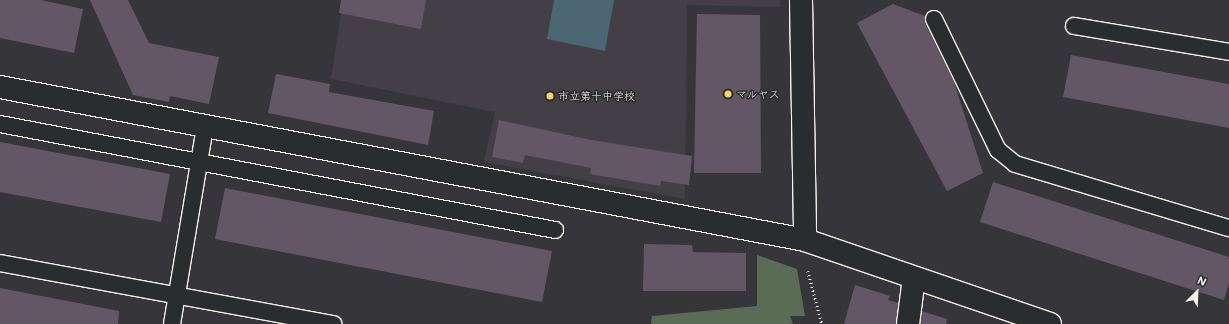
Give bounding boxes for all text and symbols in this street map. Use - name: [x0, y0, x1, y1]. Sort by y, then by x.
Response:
- place label: マルヤス: [736, 87, 780, 101]
- place label: 市立第十中学校: [558, 89, 635, 103]
- marker: マルヤス: [723, 89, 733, 99]
- marker: 市立第十中学校: [545, 91, 555, 101]
- north arrow: [1177, 272, 1217, 312]
- text: N: [1195, 272, 1209, 289]

